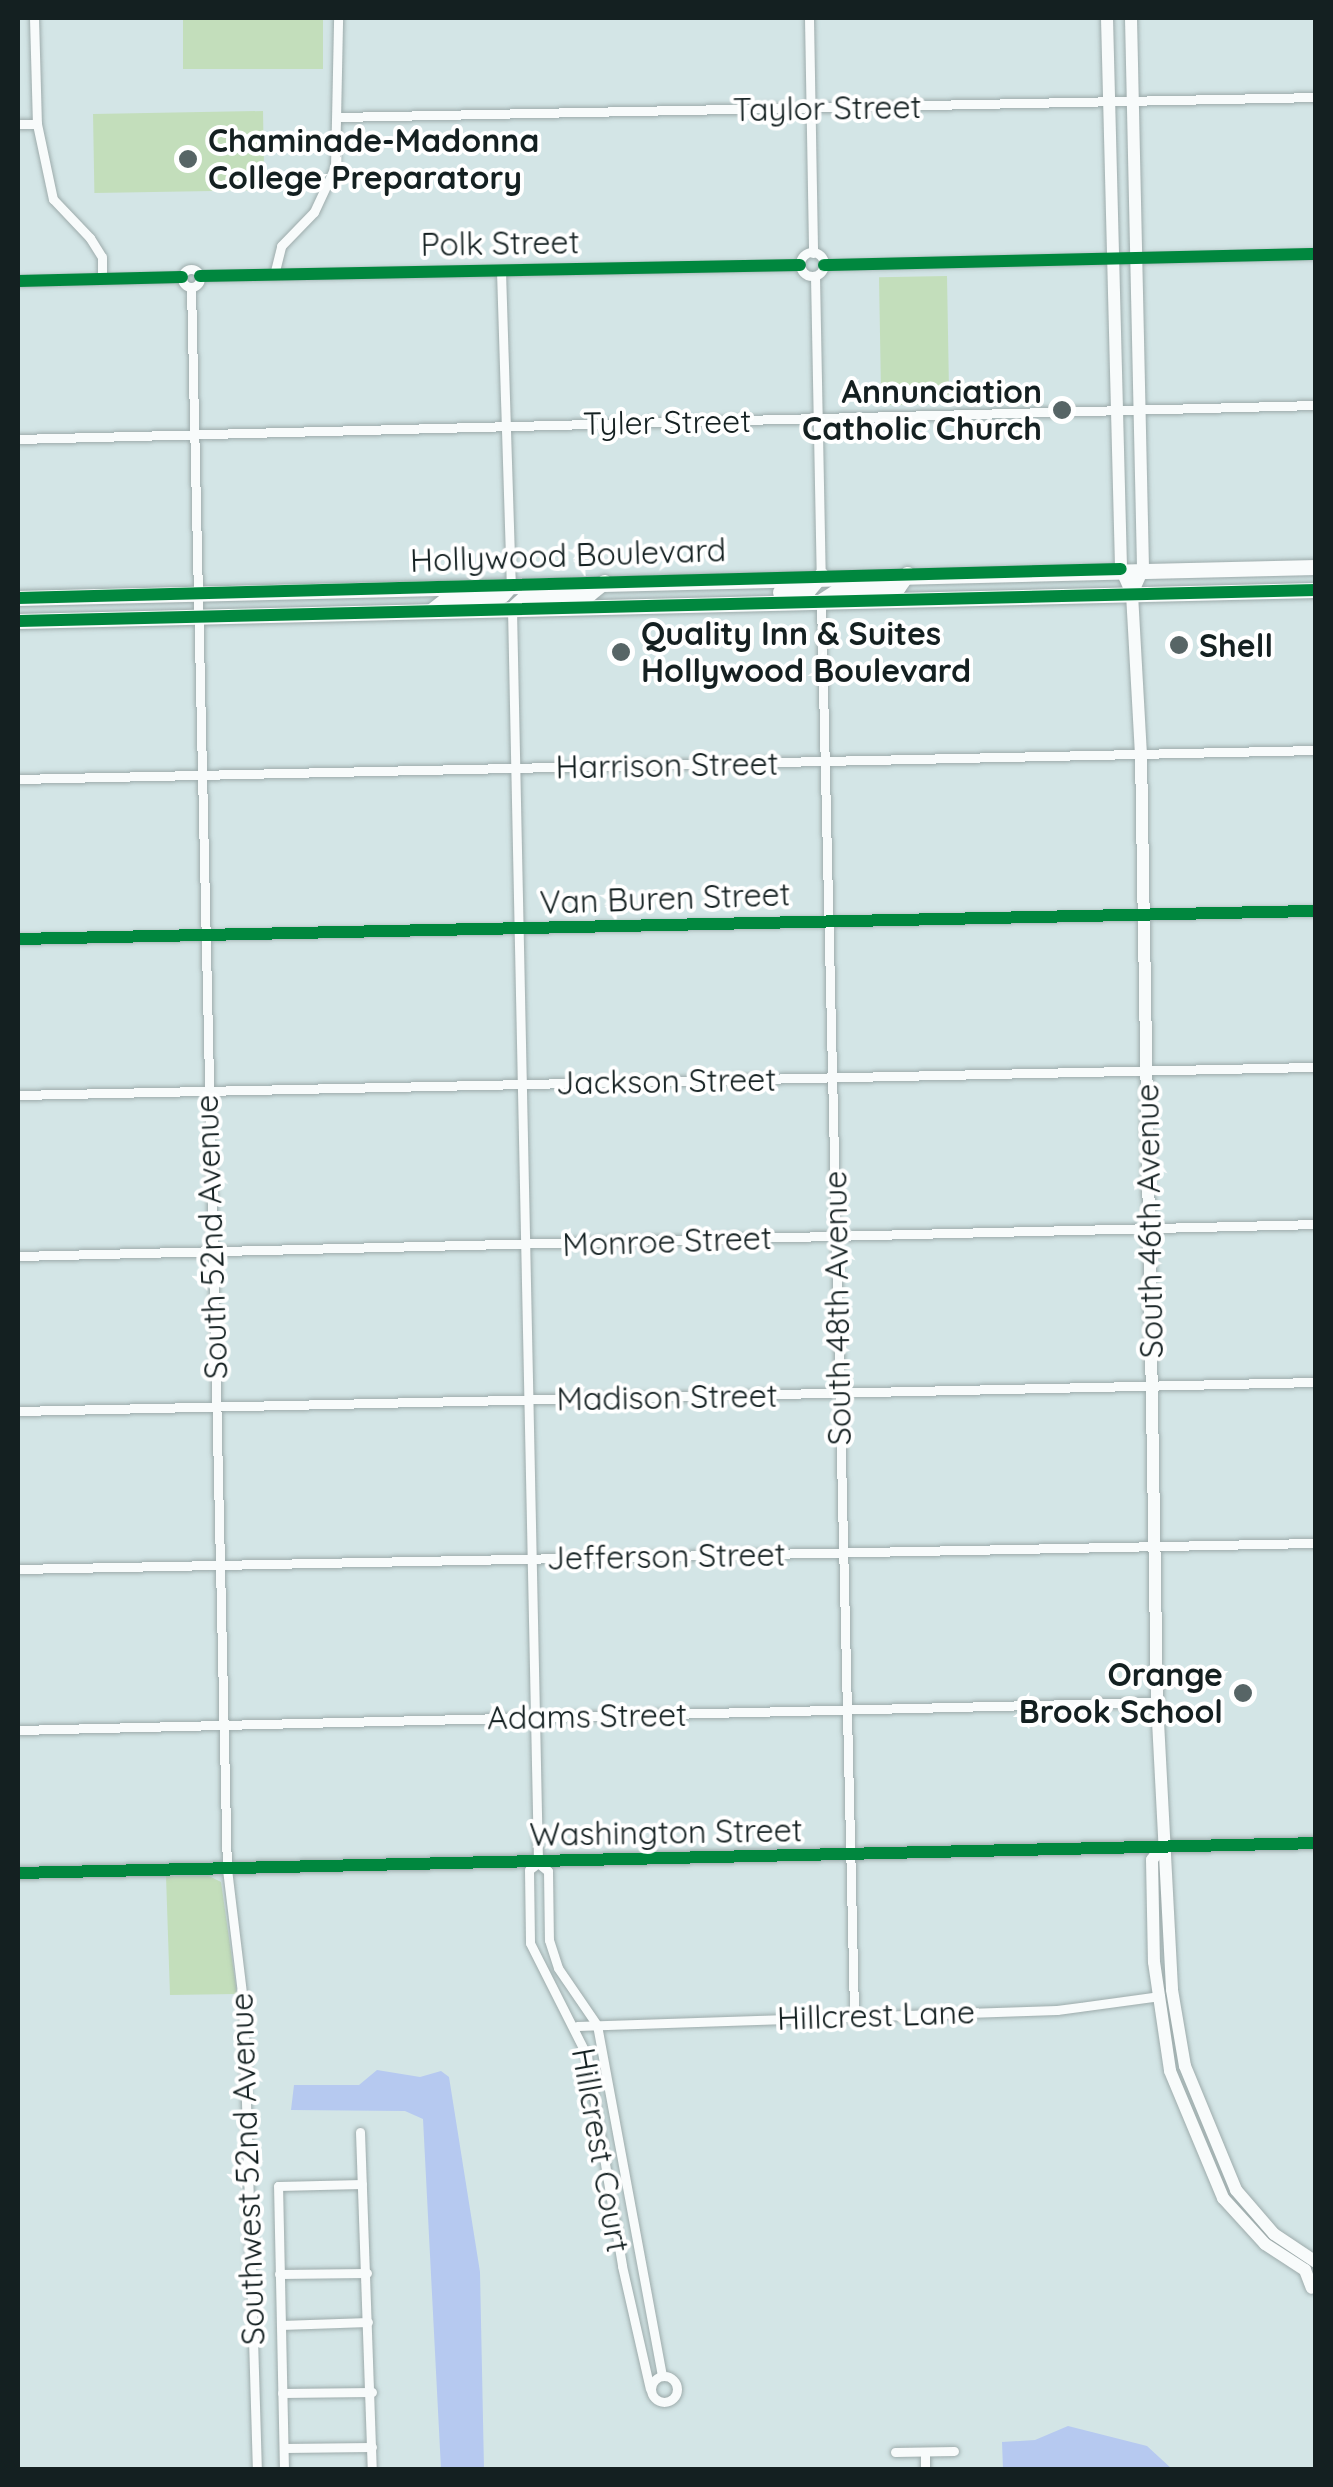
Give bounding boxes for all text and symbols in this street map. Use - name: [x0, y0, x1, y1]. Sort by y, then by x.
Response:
- street label: Taylor Street: [732, 87, 922, 129]
- place label: Chaminade-Madonna College Preparatory: [208, 122, 539, 197]
- marker: Chaminade-Madonna College Preparatory: [177, 148, 199, 170]
- street label: Polk Street: [420, 222, 580, 264]
- place label: Annunciation Catholic Church: [802, 373, 1042, 448]
- marker: Annunciation Catholic Church: [1051, 399, 1073, 421]
- street label: Tyler Street: [583, 401, 751, 443]
- street label: Hollywood Boulevard: [409, 530, 727, 580]
- place label: Quality Inn & Suites Hollywood Boulevard: [641, 615, 971, 690]
- place label: Shell: [1199, 626, 1273, 664]
- marker: Shell: [1168, 634, 1190, 656]
- marker: Quality Inn & Suites Hollywood Boulevard: [610, 641, 632, 663]
- street label: Harrison Street: [555, 744, 779, 786]
- street label: Van Buren Street: [539, 874, 791, 922]
- street label: Jackson Street: [556, 1060, 776, 1102]
- street label: South 46th Avenue: [1127, 1083, 1171, 1359]
- street label: South 52nd Avenue: [187, 1094, 235, 1380]
- street label: South 48th Avenue: [815, 1170, 859, 1446]
- street label: Monroe Street: [562, 1218, 772, 1264]
- street label: Madison Street: [556, 1376, 778, 1418]
- street label: Jefferson Street: [546, 1535, 786, 1577]
- place label: Orange Brook School: [1019, 1656, 1223, 1731]
- marker: Orange Brook School: [1232, 1682, 1254, 1704]
- street label: Adams Street: [487, 1695, 687, 1737]
- street label: Washington Street: [529, 1810, 803, 1854]
- street label: Southwest 52nd Avenue: [222, 1992, 272, 2346]
- street label: Hillcrest Lane: [776, 1992, 976, 2038]
- street label: Hillcrest Court: [564, 2045, 638, 2255]

